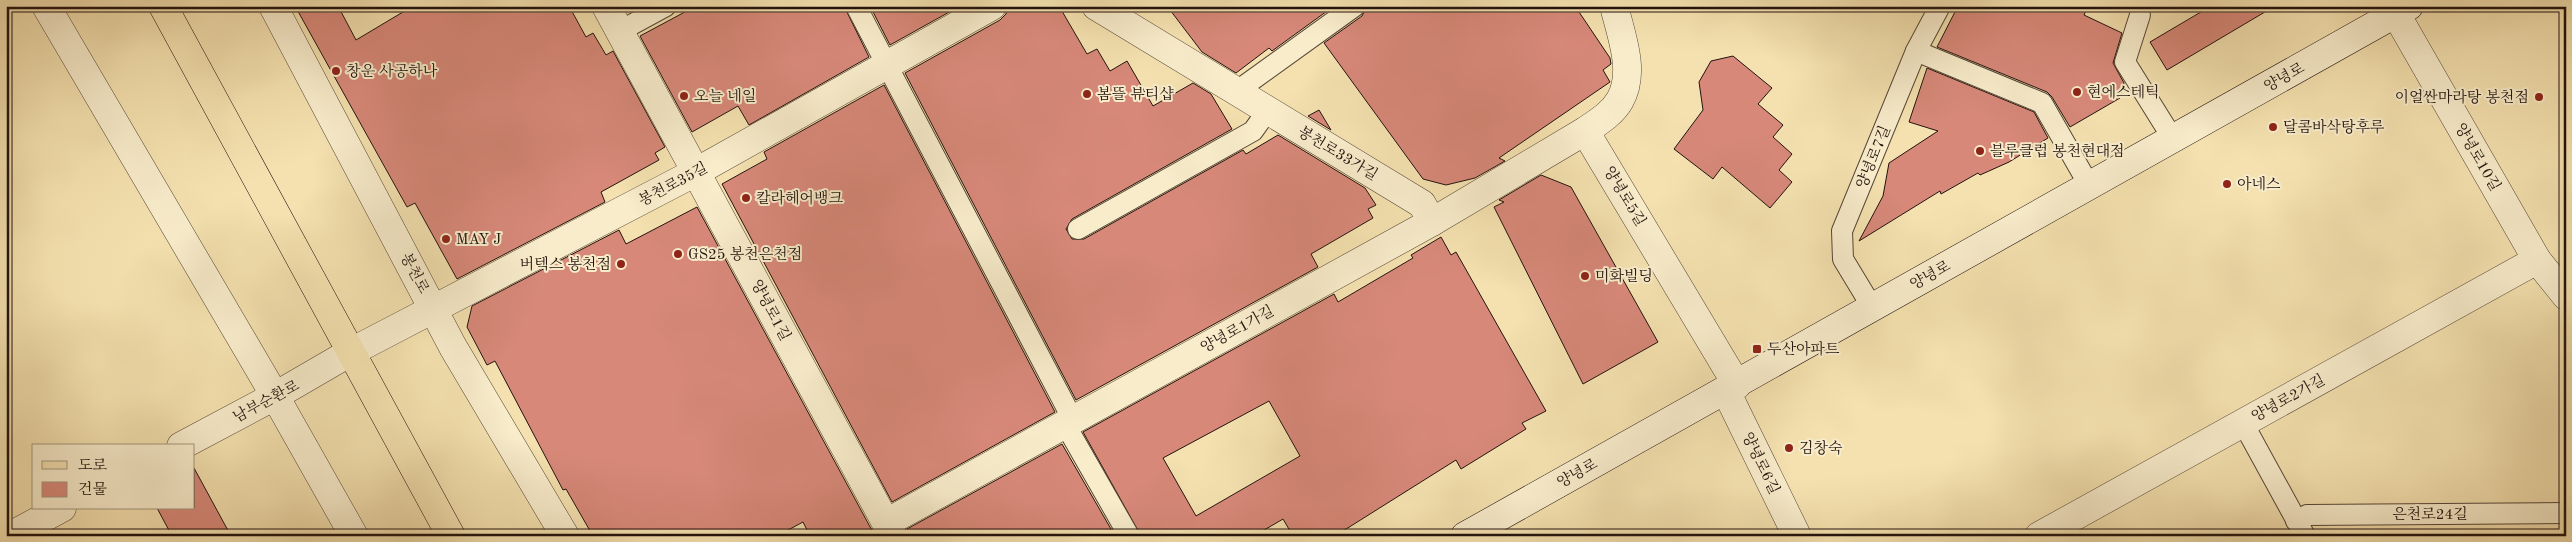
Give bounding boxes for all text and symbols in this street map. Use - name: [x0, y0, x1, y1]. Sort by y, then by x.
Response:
- street label: 양녕로: [2261, 59, 2308, 95]
- place label: 창운 사공하나: [346, 63, 438, 80]
- marker: 창운 사공하나: [330, 65, 342, 77]
- place label: 현에스테틱: [2087, 84, 2159, 101]
- place label: 봄뜰 뷰티샵: [1097, 85, 1174, 103]
- marker: 현에스테틱: [2071, 86, 2083, 98]
- place label: 오늘 네일: [694, 88, 756, 105]
- marker: 봄뜰 뷰티샵: [1081, 88, 1093, 100]
- place label: 이얼싼마라탕 봉천점: [2394, 88, 2529, 106]
- marker: 오늘 네일: [678, 90, 690, 102]
- marker: 이얼싼마라탕 봉천점: [2533, 91, 2545, 103]
- place label: 달콤바삭탕후루: [2283, 118, 2385, 136]
- street label: 양녕로10길: [2451, 120, 2504, 194]
- marker: 달콤바삭탕후루: [2267, 121, 2279, 133]
- street label: 봉천로33가길: [1295, 122, 1381, 184]
- street label: 양녕로7길: [1853, 123, 1894, 191]
- place label: 블루클럽 봉천현대점: [1990, 142, 2125, 160]
- marker: 블루클럽 봉천현대점: [1974, 145, 1986, 157]
- street label: 봉천로35길: [635, 158, 711, 210]
- street label: 양녕로5길: [1600, 163, 1649, 229]
- place label: 아네스: [2237, 176, 2281, 193]
- marker: 아네스: [2221, 178, 2233, 190]
- place label: 칼라헤어뱅크: [756, 190, 843, 207]
- marker: 칼라헤어뱅크: [740, 192, 752, 204]
- marker: MAY J: [440, 233, 452, 245]
- place label: MAY J: [456, 233, 501, 248]
- place label: GS25 봉천은천점: [688, 245, 802, 263]
- marker: GS25 봉천은천점: [672, 248, 684, 260]
- street label: 봉천로: [397, 250, 433, 297]
- place label: 버텍스 봉천점: [520, 255, 611, 273]
- street label: 양녕로: [1907, 257, 1954, 293]
- marker: 버텍스 봉천점: [615, 258, 627, 270]
- place label: 미화빌딩: [1595, 268, 1653, 285]
- marker: 미화빌딩: [1579, 270, 1591, 282]
- street label: 양녕로1길: [747, 277, 794, 344]
- street label: 양녕로1가길: [1198, 302, 1277, 357]
- place label: 두산아파트: [1767, 341, 1840, 358]
- marker: 두산아파트: [1751, 343, 1763, 355]
- street label: 양녕로2가길: [2249, 371, 2328, 426]
- street label: 남부순환로: [230, 377, 303, 426]
- street label: 양녕로6길: [1738, 430, 1783, 497]
- place label: 김창숙: [1799, 440, 1843, 457]
- marker: 김창숙: [1783, 442, 1795, 454]
- legend: [32, 444, 195, 510]
- street label: 양녕로: [1554, 455, 1601, 491]
- text: 도로: [78, 458, 107, 474]
- text: 건물: [78, 481, 107, 498]
- street label: 은천로24길: [2392, 506, 2468, 523]

